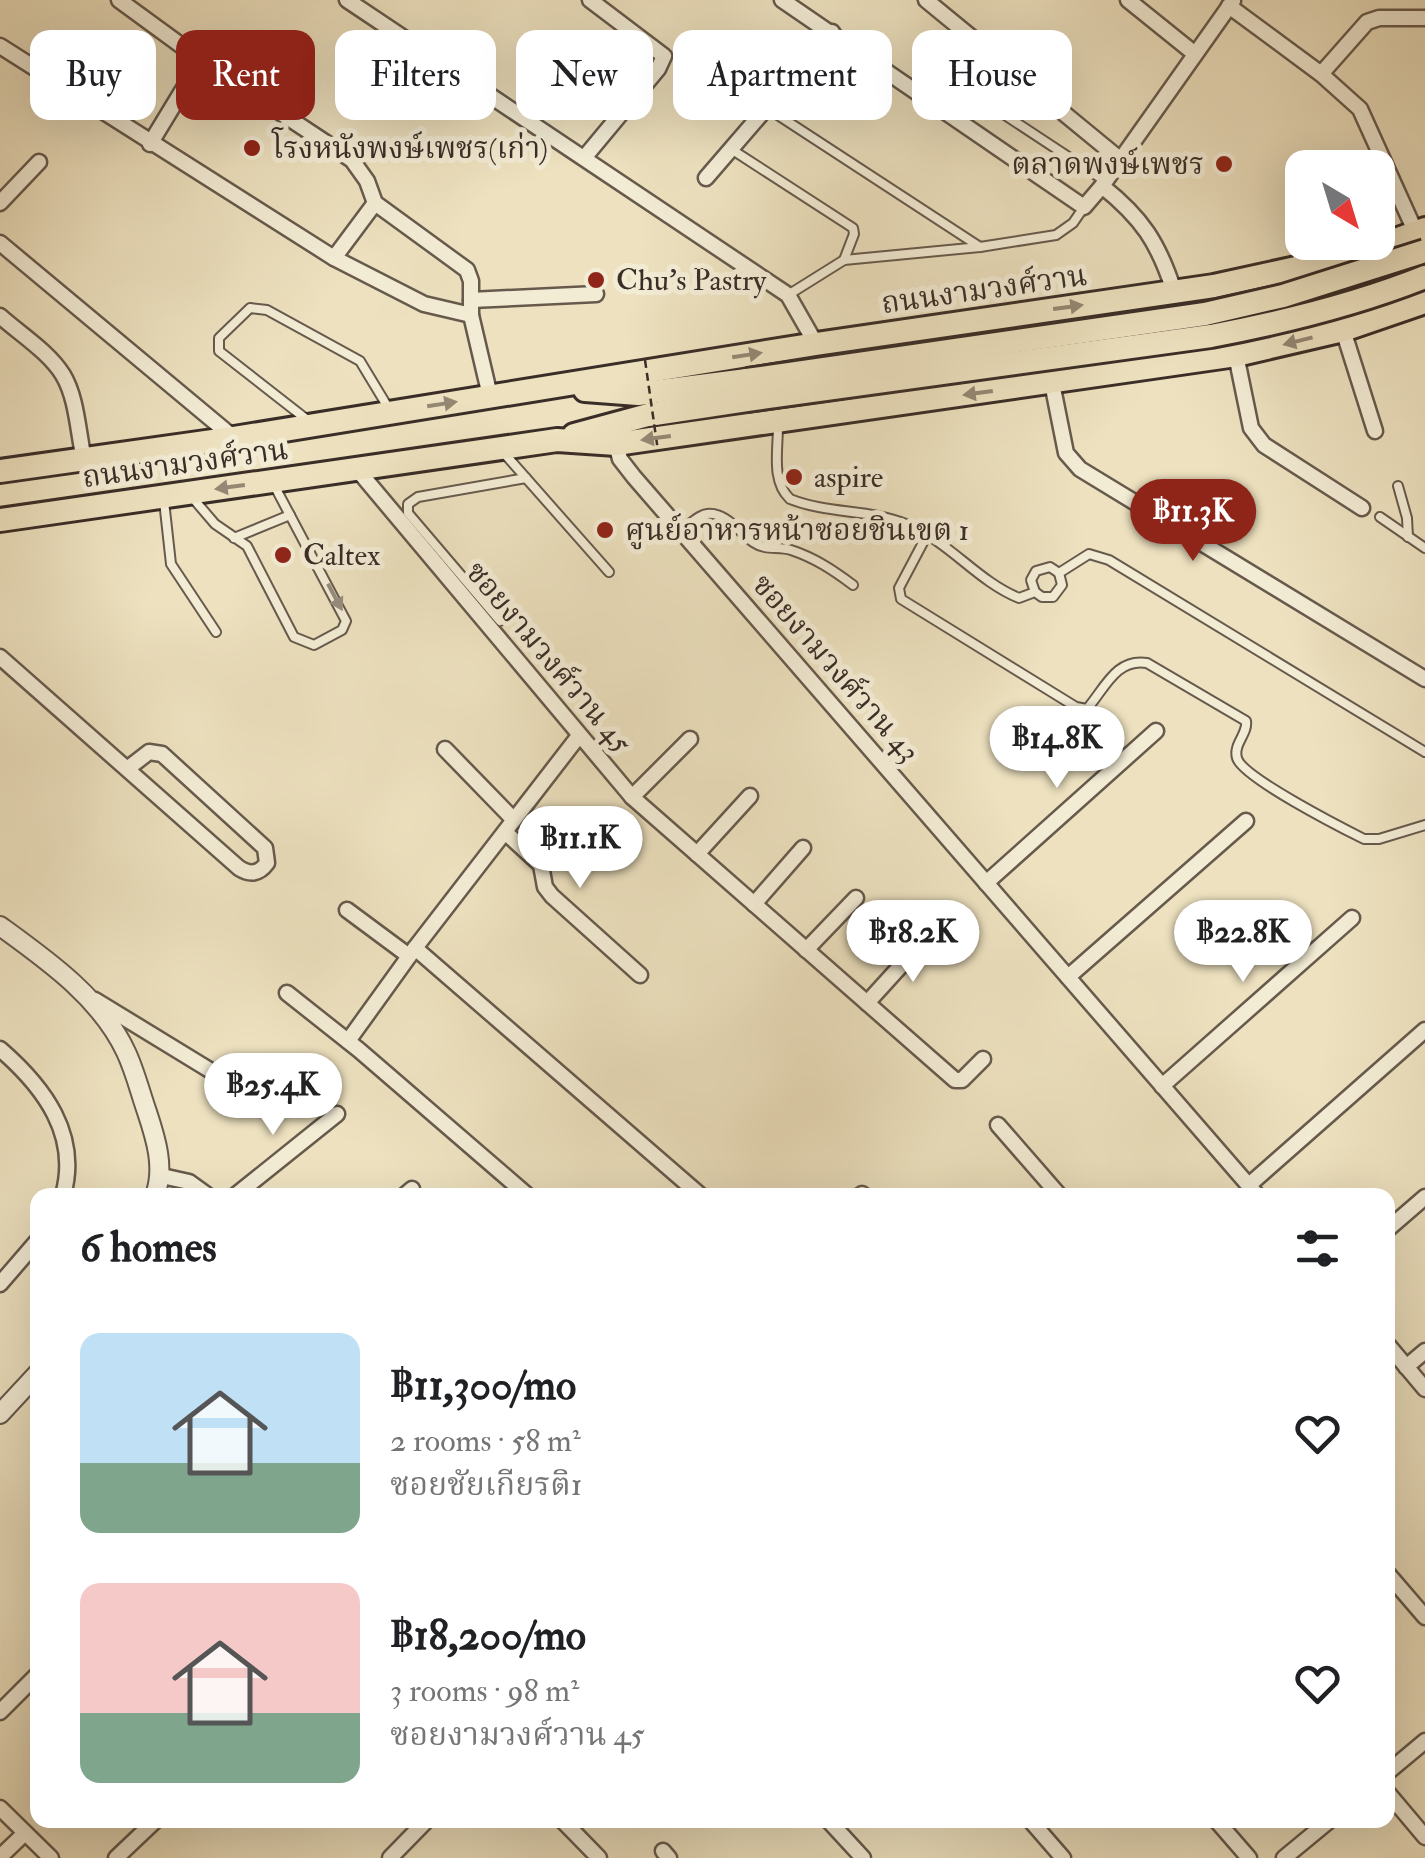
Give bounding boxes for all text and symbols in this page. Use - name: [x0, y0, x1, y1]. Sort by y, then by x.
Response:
- chip: Buy: [30, 30, 156, 120]
- chip: Rent: [176, 30, 315, 120]
- chip: Filters: [335, 30, 496, 120]
- chip: New: [516, 30, 653, 120]
- chip: Apartment: [673, 30, 892, 120]
- chip: House: [912, 30, 1072, 120]
- place label: โรงหนังพงษ์เพชร(เก่า): [271, 127, 548, 167]
- marker: โรงหนังพงษ์เพชร(เก่า): [241, 137, 263, 159]
- place label: ตลาดพงษ์เพชร: [1011, 146, 1204, 183]
- north arrow: [1285, 150, 1395, 260]
- map controls: [1285, 150, 1395, 260]
- marker: ตลาดพงษ์เพชร: [1213, 153, 1235, 175]
- street label: ถนนงามวงศ์วาน: [879, 257, 1089, 322]
- place label: Chu's Pastry: [616, 262, 767, 299]
- marker: Chu's Pastry: [585, 269, 607, 291]
- one-way arrow: [1053, 298, 1084, 314]
- one-way arrow: [1282, 334, 1313, 349]
- one-way arrow: [731, 347, 763, 363]
- one-way arrow: [961, 386, 993, 402]
- one-way arrow: [427, 396, 459, 411]
- street label: ถนนงามวงศ์วาน: [80, 431, 290, 496]
- one-way arrow: [640, 431, 671, 447]
- place label: aspire: [814, 459, 883, 496]
- marker: aspire: [783, 466, 805, 488]
- one-way arrow: [214, 479, 245, 495]
- pin: ฿11.3K: [1112, 479, 1274, 564]
- text: ฿11.3K: [1152, 491, 1234, 531]
- place label: ศูนย์อาหารหน้าซอยชินเขต 1: [625, 512, 969, 550]
- marker: ศูนย์อาหารหน้าซอยชินเขต 1: [594, 519, 616, 541]
- place label: Caltex: [303, 537, 380, 574]
- marker: Caltex: [272, 544, 294, 566]
- street label: ซอยงามวงศ์วาน 45: [458, 554, 640, 761]
- street label: ซอยงามวงศ์วาน 43: [744, 567, 927, 770]
- one-way arrow: [326, 583, 343, 611]
- pin: ฿14.8K: [976, 706, 1138, 791]
- text: ฿14.8K: [1012, 718, 1102, 758]
- pin: ฿11.1K: [499, 806, 661, 891]
- text: ฿11.1K: [540, 818, 620, 858]
- pin: ฿18.2K: [832, 900, 994, 985]
- pin: ฿22.8K: [1162, 900, 1324, 985]
- text: ฿18.2K: [868, 912, 958, 952]
- text: ฿22.8K: [1196, 912, 1290, 952]
- pin: ฿25.4K: [192, 1053, 354, 1138]
- text: ฿25.4K: [226, 1065, 320, 1105]
- icon: filters: [1290, 1221, 1345, 1276]
- text: 6 homes: [80, 1222, 217, 1274]
- text: ฿11,300/mo: [390, 1360, 576, 1412]
- icon: home: [160, 1373, 280, 1493]
- icon: heart: [1290, 1406, 1345, 1461]
- text: 2 rooms · 58 m²: [390, 1421, 581, 1461]
- text: ซอยชัยเกียรติ1: [390, 1465, 582, 1505]
- text: ฿18,200/mo: [390, 1610, 586, 1662]
- icon: home: [160, 1623, 280, 1743]
- icon: heart: [1290, 1656, 1345, 1711]
- text: 3 rooms · 98 m²: [390, 1671, 579, 1711]
- text: ซอยงามวงศ์วาน 45: [390, 1715, 645, 1755]

